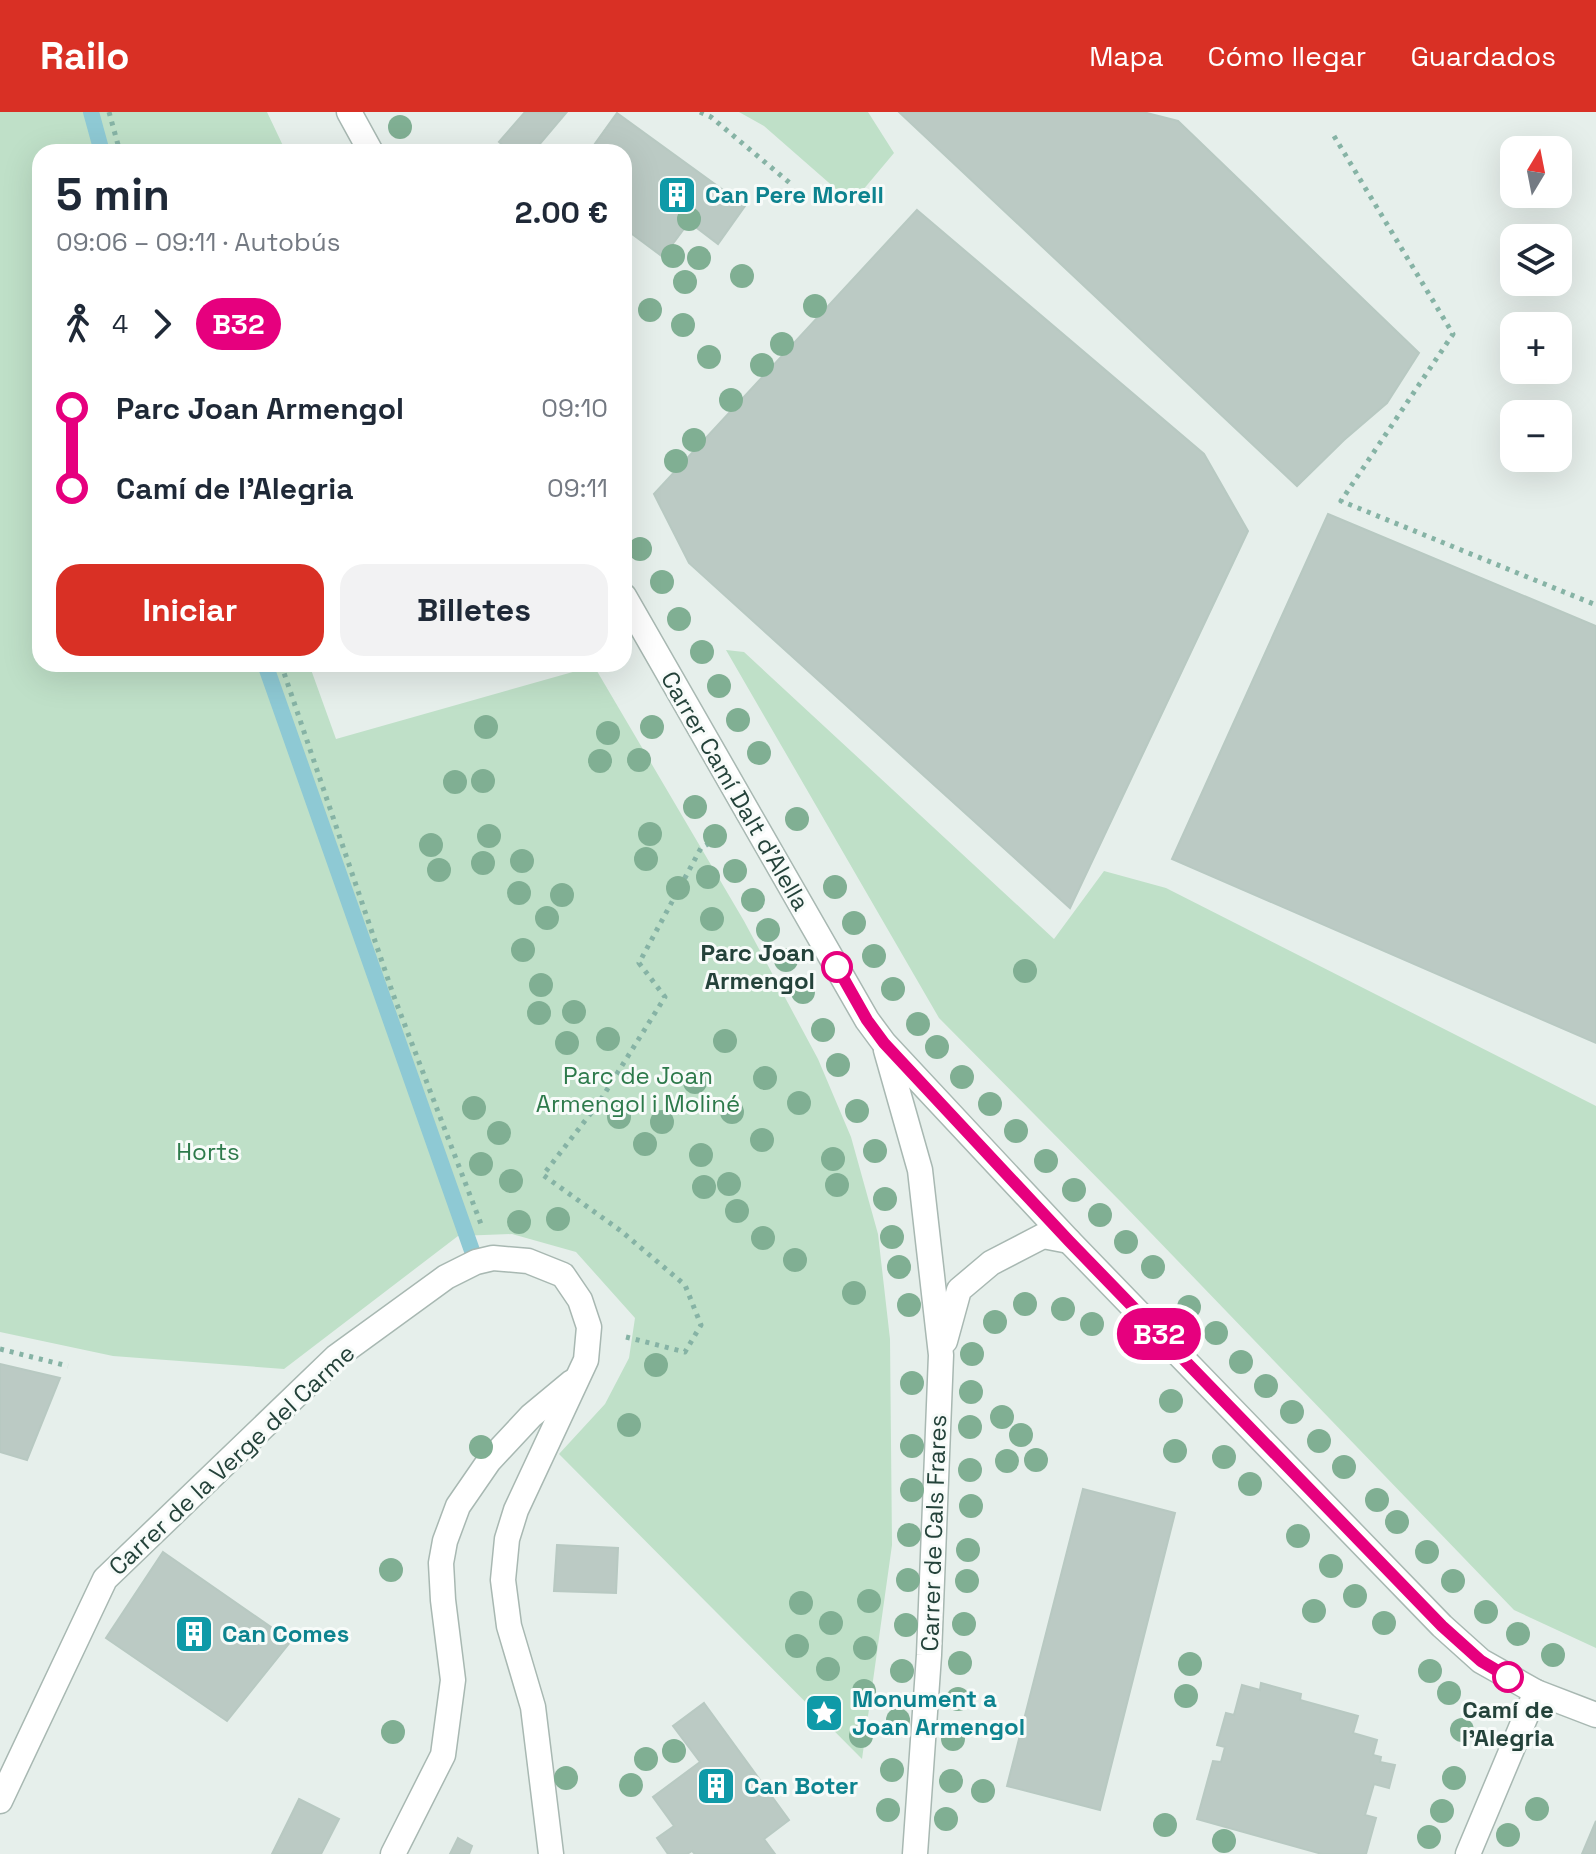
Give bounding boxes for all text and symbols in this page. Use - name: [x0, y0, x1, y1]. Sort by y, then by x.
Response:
- text: Railo: [40, 32, 129, 80]
- text: Mapa: [1089, 38, 1164, 74]
- text: Cómo llegar: [1208, 38, 1366, 74]
- text: Guardados: [1410, 38, 1556, 74]
- north arrow: [1500, 136, 1572, 208]
- map controls: [1500, 136, 1572, 472]
- text: 5 min: [56, 167, 170, 223]
- building icon: Can Pere Morell: [656, 174, 698, 216]
- place label: Can Pere Morell: [705, 179, 884, 210]
- text: 2.00 €: [515, 193, 608, 232]
- button: layers: [1500, 224, 1572, 296]
- text: 09:06 – 09:11 · Autobús: [56, 225, 340, 259]
- icon: walk: [56, 302, 100, 346]
- icon: forward: [140, 302, 184, 346]
- text: B32: [212, 306, 265, 342]
- text: 4: [112, 307, 128, 341]
- button: +: [1500, 312, 1572, 384]
- text: Parc Joan Armengol: [116, 389, 404, 428]
- text: 09:10: [541, 391, 608, 425]
- button: −: [1500, 400, 1572, 472]
- text: Camí de l'Alegria: [116, 469, 353, 508]
- text: 09:11: [547, 471, 608, 505]
- button: Iniciar: [56, 564, 324, 656]
- button: Billetes: [340, 564, 608, 656]
- street label: Carrer Camí Dalt d'Alella: [654, 666, 817, 916]
- place label: Parc Joan Armengol: [701, 937, 815, 996]
- marker: Parc Joan Armengol: [822, 952, 852, 982]
- park label: Parc de Joan Armengol i Moliné: [536, 1060, 740, 1119]
- park label: Horts: [176, 1136, 240, 1167]
- line badge: B32: [1113, 1308, 1205, 1360]
- text: B32: [1133, 1316, 1185, 1352]
- street label: Carrer de la Verge del Carme: [102, 1337, 361, 1582]
- street label: Carrer de Cals Frares: [914, 1414, 953, 1652]
- building icon: Can Comes: [173, 1613, 215, 1655]
- place label: Can Comes: [222, 1618, 349, 1649]
- marker: Camí de l'Alegria: [1493, 1662, 1523, 1692]
- place label: Monument a Joan Armengol: [852, 1683, 1025, 1742]
- place icon: Monument a Joan Armengol: [803, 1692, 845, 1734]
- place label: Camí de l'Alegria: [1462, 1694, 1554, 1753]
- building icon: Can Boter: [695, 1765, 737, 1807]
- place label: Can Boter: [744, 1770, 858, 1801]

